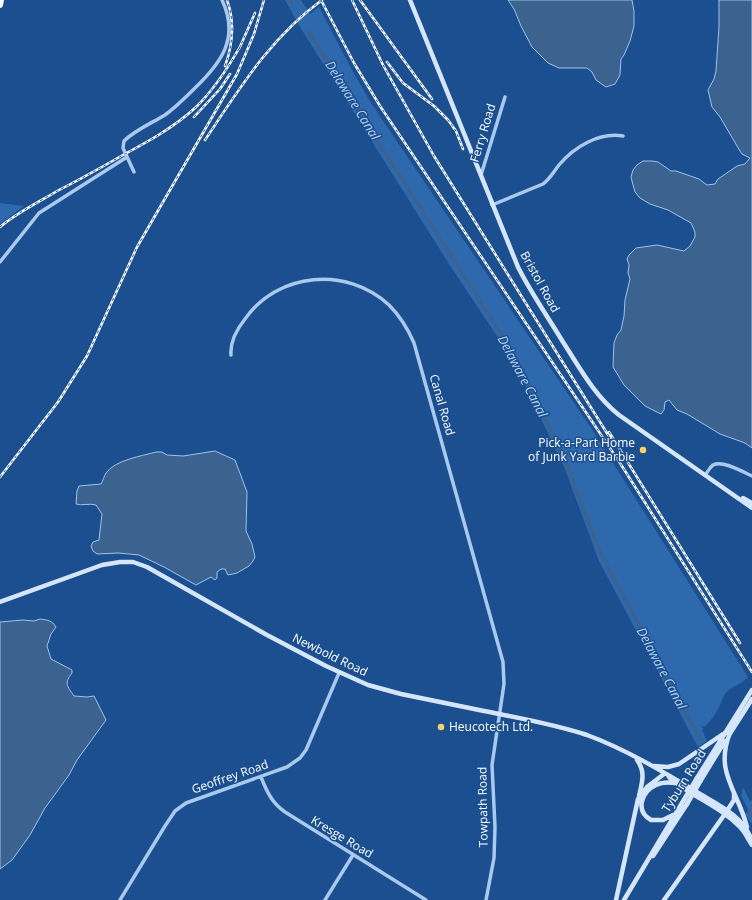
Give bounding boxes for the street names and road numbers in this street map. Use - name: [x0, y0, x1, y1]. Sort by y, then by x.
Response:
- street label: Ferry Road: [466, 101, 499, 164]
- street label: Bristol Road: [517, 248, 564, 315]
- street label: Canal Road: [426, 372, 459, 438]
- street label: Newbold Road: [290, 629, 371, 680]
- street label: Tyburn Road: [657, 746, 710, 815]
- street label: Geoffrey Road: [189, 755, 271, 798]
- street label: Towpath Road: [473, 767, 492, 847]
- street label: Kresge Road: [308, 811, 377, 862]

